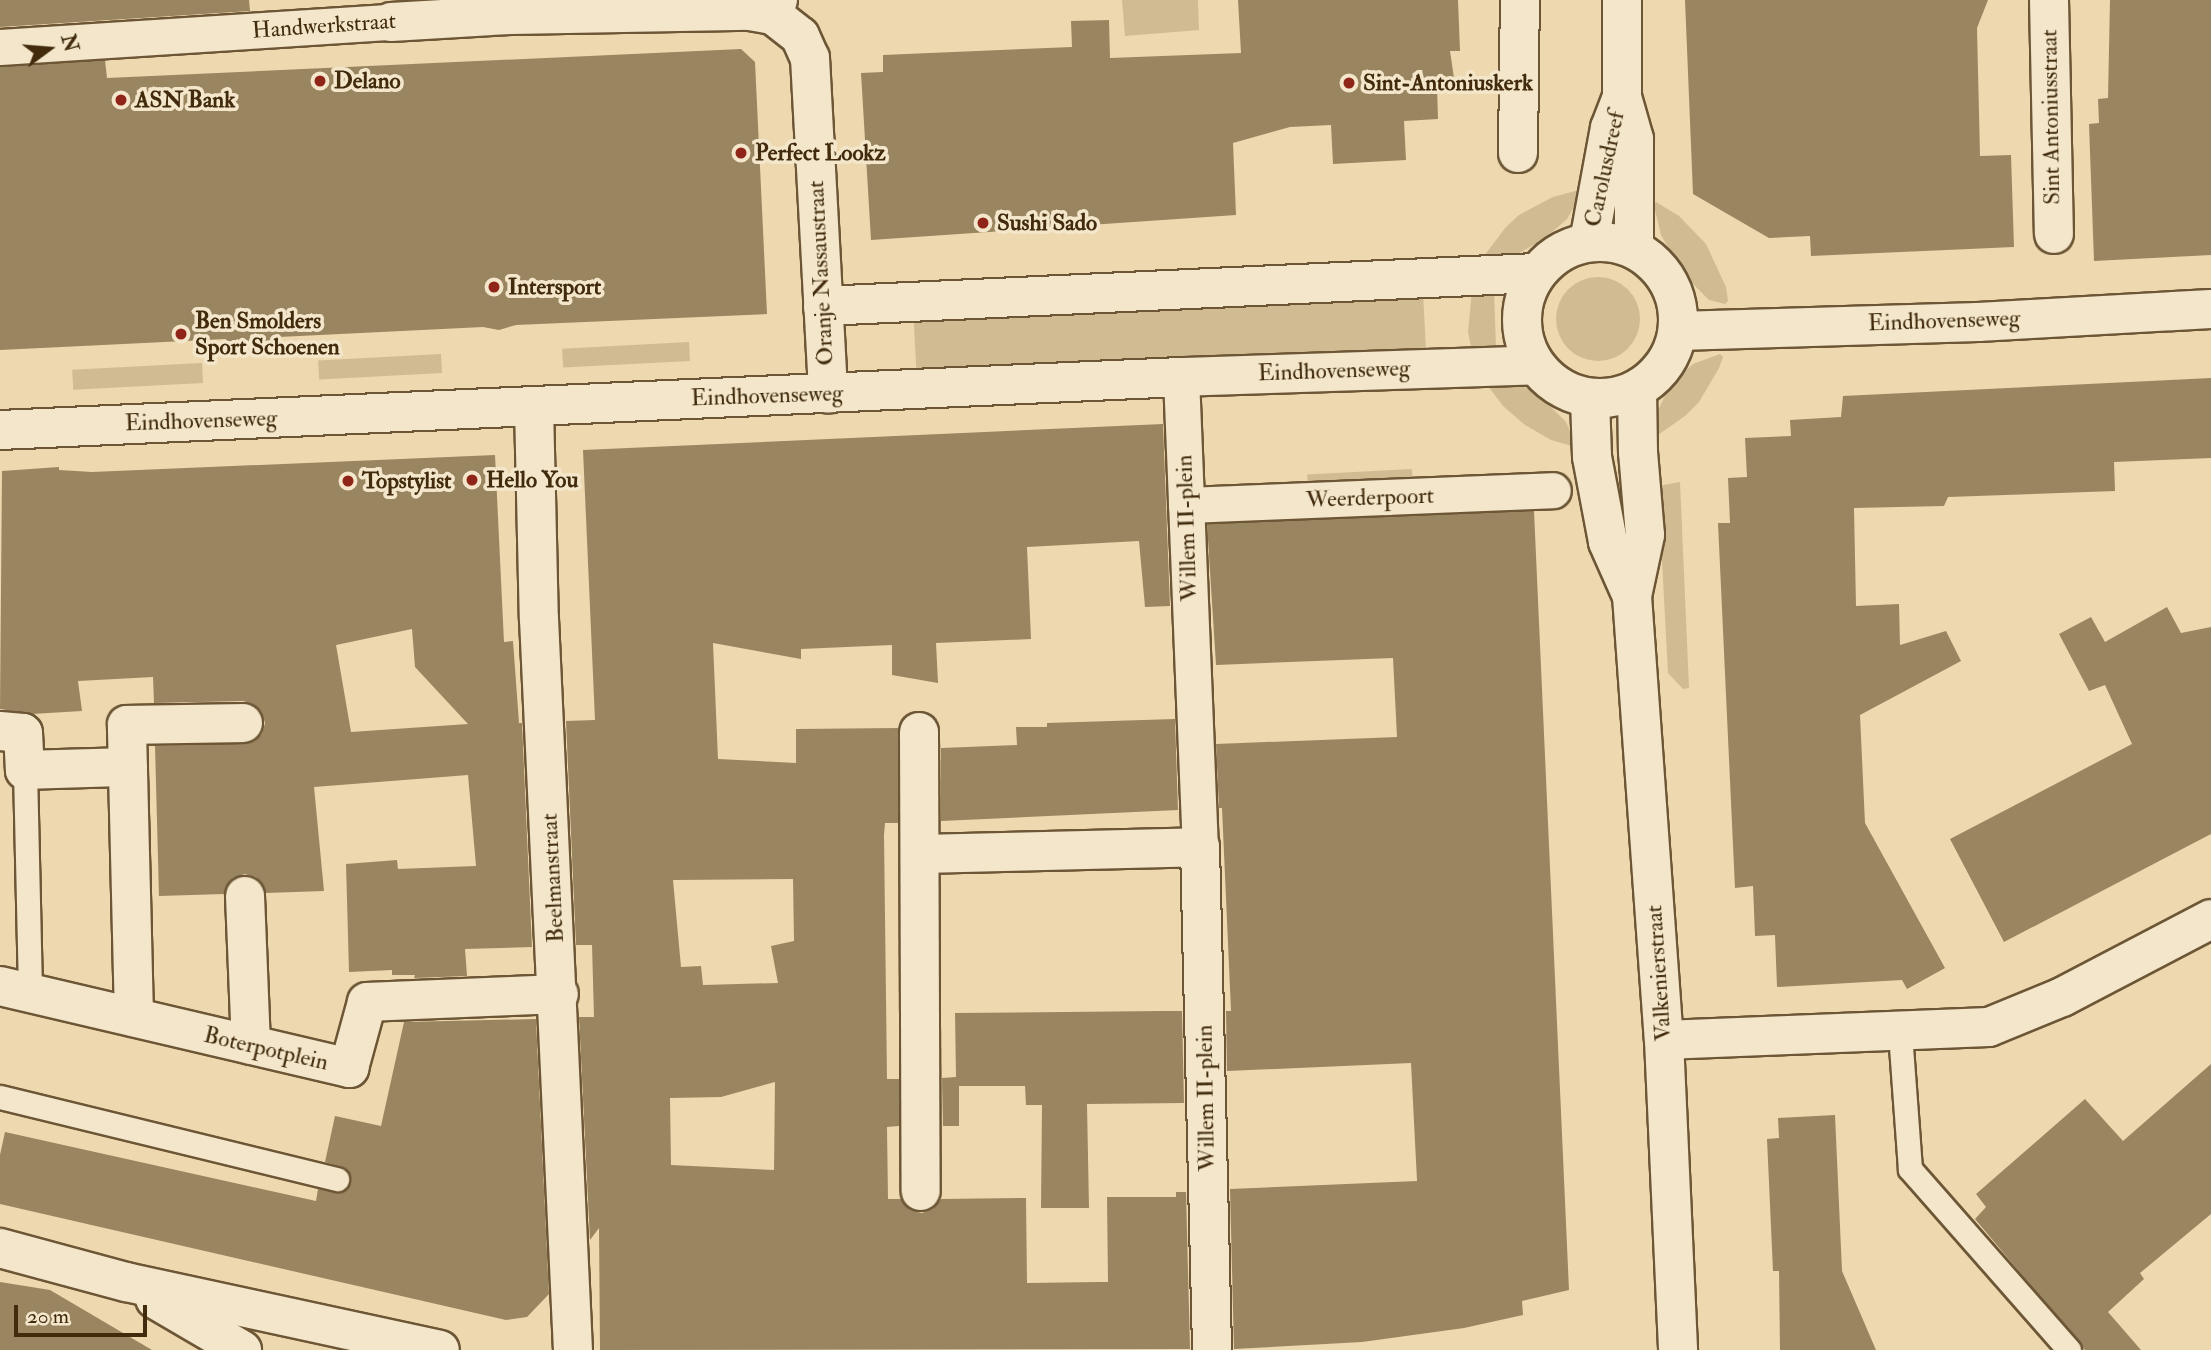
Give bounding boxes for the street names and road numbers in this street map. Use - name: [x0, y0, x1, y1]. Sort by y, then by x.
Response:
- street label: Handwerkstraat: [251, 7, 397, 45]
- street label: Sint Antoniusstraat: [2036, 29, 2066, 205]
- street label: Carolusdreef: [1579, 109, 1631, 229]
- street label: Oranje Nassaustraat: [802, 180, 840, 366]
- street label: Eindhovenseweg: [1867, 305, 2021, 337]
- street label: Eindhovenseweg: [1257, 355, 1411, 387]
- street label: Eindhovenseweg: [690, 380, 844, 412]
- street label: Eindhovenseweg: [124, 405, 278, 437]
- street label: Willem II-plein: [1171, 454, 1203, 602]
- street label: Weerderpoort: [1305, 482, 1435, 514]
- street label: Beelmanstraat: [536, 813, 570, 943]
- street label: Valkenierstraat: [1640, 904, 1678, 1042]
- street label: Boterpotplein: [201, 1021, 331, 1077]
- street label: Willem II-plein: [1191, 1024, 1221, 1172]

